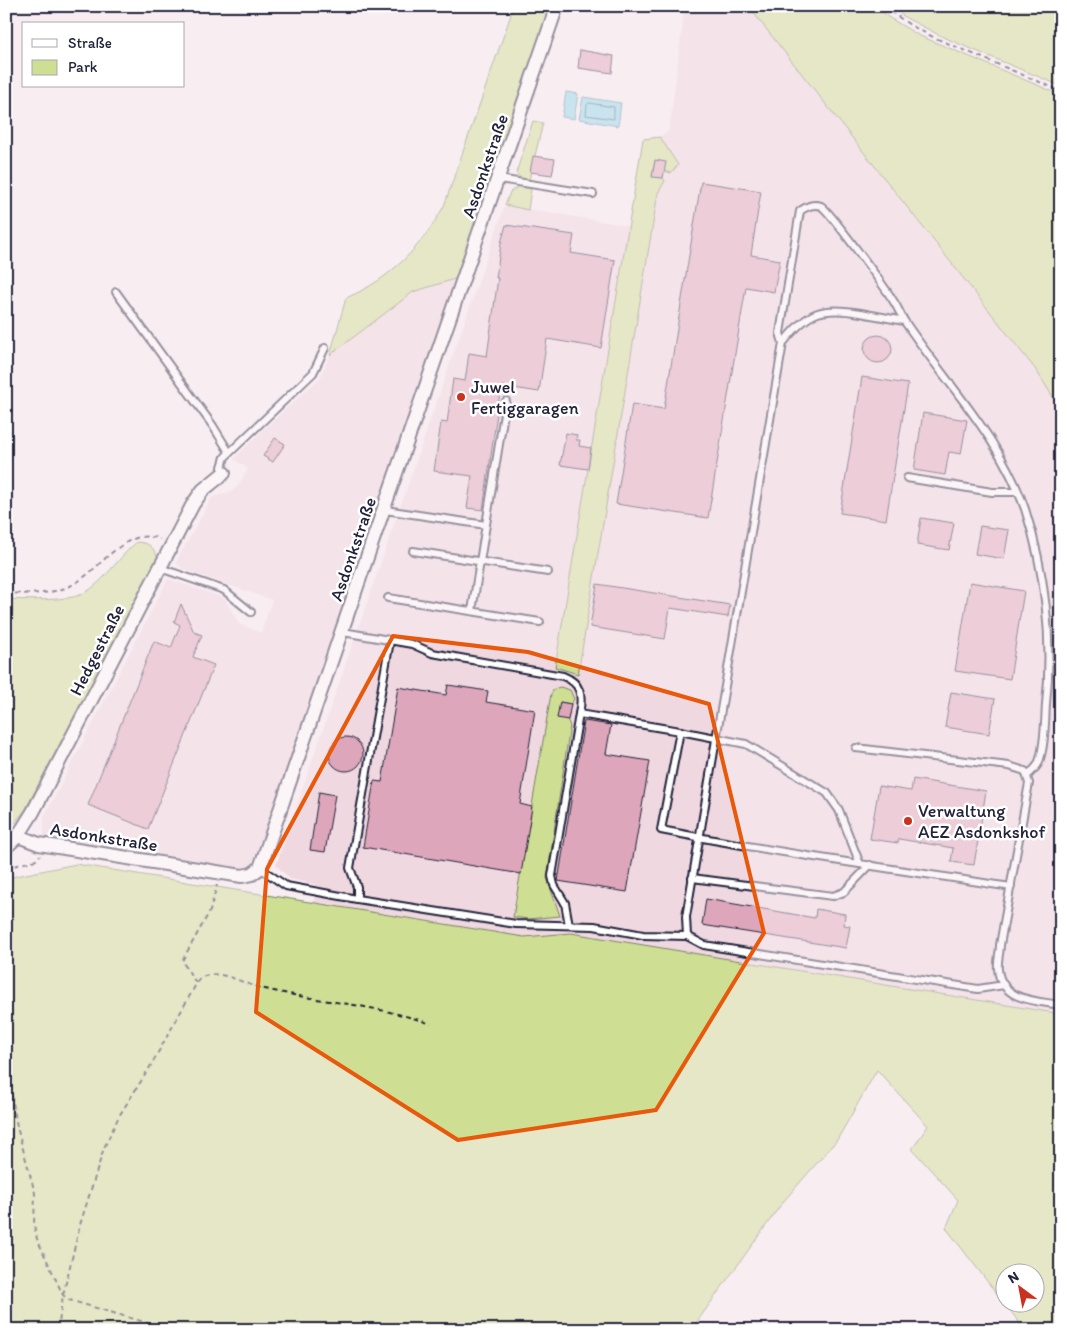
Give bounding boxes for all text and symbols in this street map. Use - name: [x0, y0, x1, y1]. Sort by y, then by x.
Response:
- legend: [22, 22, 185, 88]
- text: Straße: [68, 34, 112, 52]
- text: Park: [68, 58, 98, 76]
- street label: Asdonkstraße: [457, 111, 513, 221]
- place label: Juwel Fertiggaragen: [471, 376, 579, 419]
- marker: Juwel Fertiggaragen: [455, 391, 467, 403]
- street label: Asdonkstraße: [325, 494, 381, 604]
- street label: Hedgestraße: [65, 601, 129, 699]
- place label: Verwaltung AEZ Asdonkshof: [918, 800, 1046, 843]
- marker: Verwaltung AEZ Asdonkshof: [902, 815, 914, 827]
- street label: Asdonkstraße: [49, 818, 159, 856]
- north arrow: [994, 1264, 1044, 1314]
- text: N: [1005, 1268, 1022, 1287]

